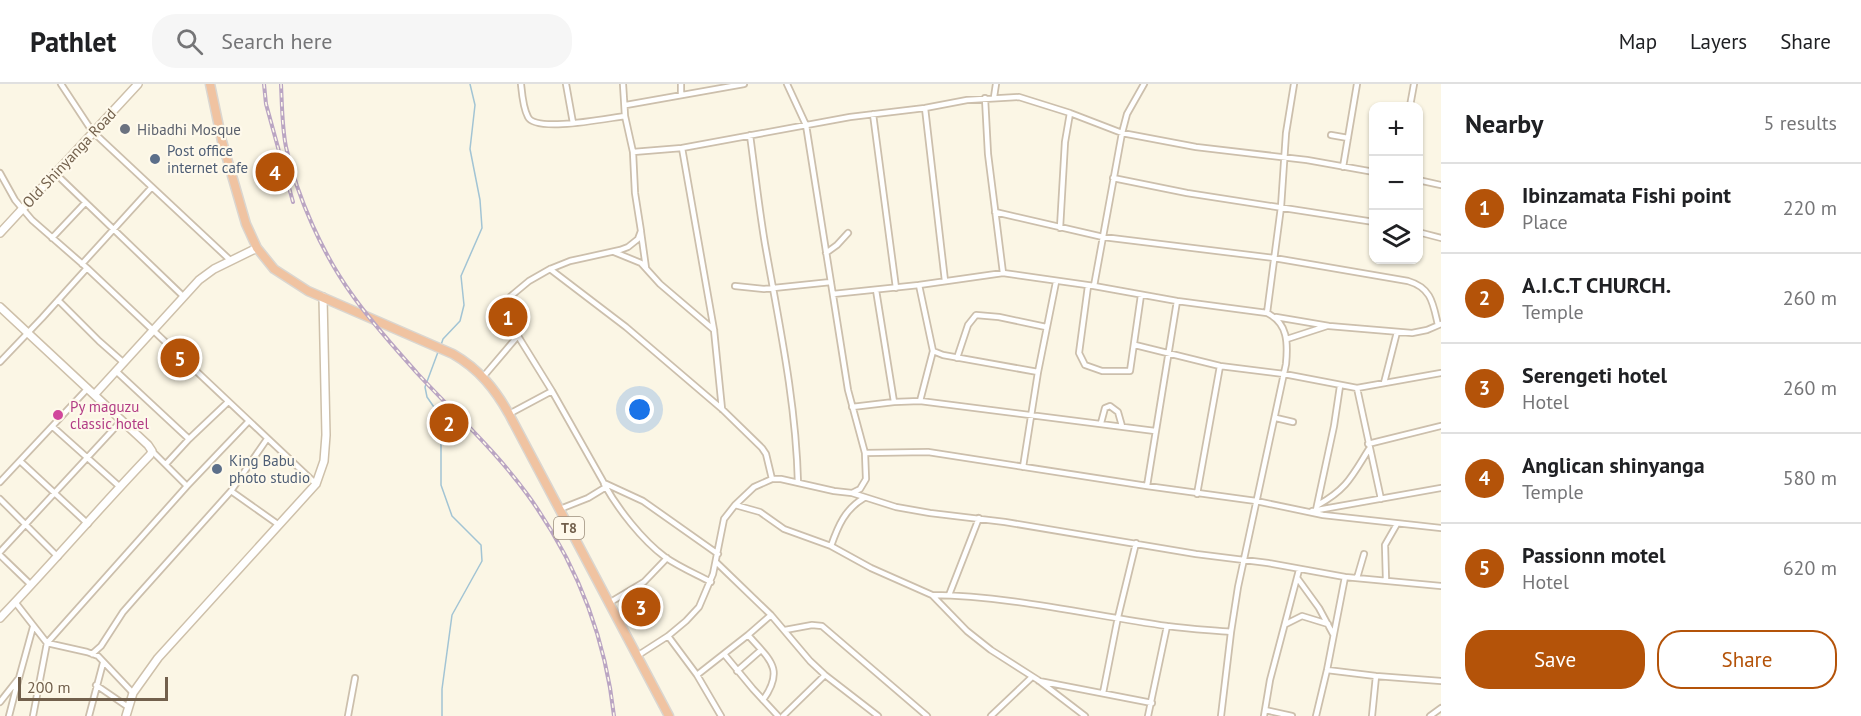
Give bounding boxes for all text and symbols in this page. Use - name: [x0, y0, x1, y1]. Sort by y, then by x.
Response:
- search box: [152, 14, 572, 68]
- text: Pathlet: [30, 23, 116, 60]
- icon: search: [173, 25, 206, 58]
- text: Search here: [221, 27, 332, 55]
- text: Map: [1619, 28, 1657, 55]
- text: Layers: [1690, 28, 1747, 55]
- text: Share: [1780, 28, 1831, 55]
- map controls: [1369, 102, 1423, 264]
- button: +: [1369, 102, 1423, 156]
- street label: Old Shinyanga Road: [18, 104, 120, 212]
- text: Nearby: [1465, 107, 1543, 140]
- text: 5 results: [1764, 110, 1837, 136]
- place label: Hibadhi Mosque: [137, 120, 241, 139]
- marker: Hibadhi Mosque: [118, 122, 132, 136]
- place label: Post office internet cafe: [167, 141, 248, 177]
- pin: 4: [256, 150, 294, 194]
- marker: Post office internet cafe: [148, 152, 162, 166]
- button: −: [1369, 156, 1423, 210]
- text: Ibinzamata Fishi point: [1522, 181, 1731, 209]
- text: 1: [1479, 195, 1490, 221]
- text: 220 m: [1783, 195, 1837, 221]
- text: Place: [1522, 209, 1568, 235]
- button: layers: [1369, 210, 1423, 264]
- text: A.I.C.T CHURCH.: [1522, 271, 1671, 299]
- text: 2: [1479, 285, 1490, 311]
- text: 260 m: [1783, 285, 1837, 311]
- pin: 1: [488, 294, 528, 340]
- text: Temple: [1522, 299, 1584, 325]
- pin: 5: [160, 336, 200, 380]
- text: Serengeti hotel: [1522, 361, 1667, 389]
- text: 3: [1479, 375, 1490, 401]
- text: 260 m: [1783, 375, 1837, 401]
- text: Hotel: [1522, 389, 1569, 415]
- your location: [625, 395, 654, 424]
- place label: Py maguzu classic hotel: [70, 397, 149, 433]
- pin: 2: [430, 400, 468, 446]
- marker: Py maguzu classic hotel: [51, 408, 65, 422]
- place label: King Babu photo studio: [229, 451, 310, 487]
- text: Anglican shinyanga: [1522, 451, 1705, 479]
- marker: King Babu photo studio: [210, 462, 224, 476]
- text: 4: [1479, 465, 1490, 491]
- text: 580 m: [1783, 465, 1837, 491]
- text: Temple: [1522, 479, 1584, 505]
- road number: T8: [554, 517, 584, 539]
- text: Passionn motel: [1522, 541, 1665, 569]
- text: 5: [1479, 555, 1490, 581]
- text: 620 m: [1783, 555, 1837, 581]
- text: Hotel: [1522, 569, 1569, 595]
- pin: 3: [622, 584, 660, 630]
- button: Save: [1465, 630, 1645, 689]
- button: Share: [1657, 630, 1837, 689]
- scale bar: [18, 674, 168, 702]
- text: 200 m: [27, 677, 70, 697]

